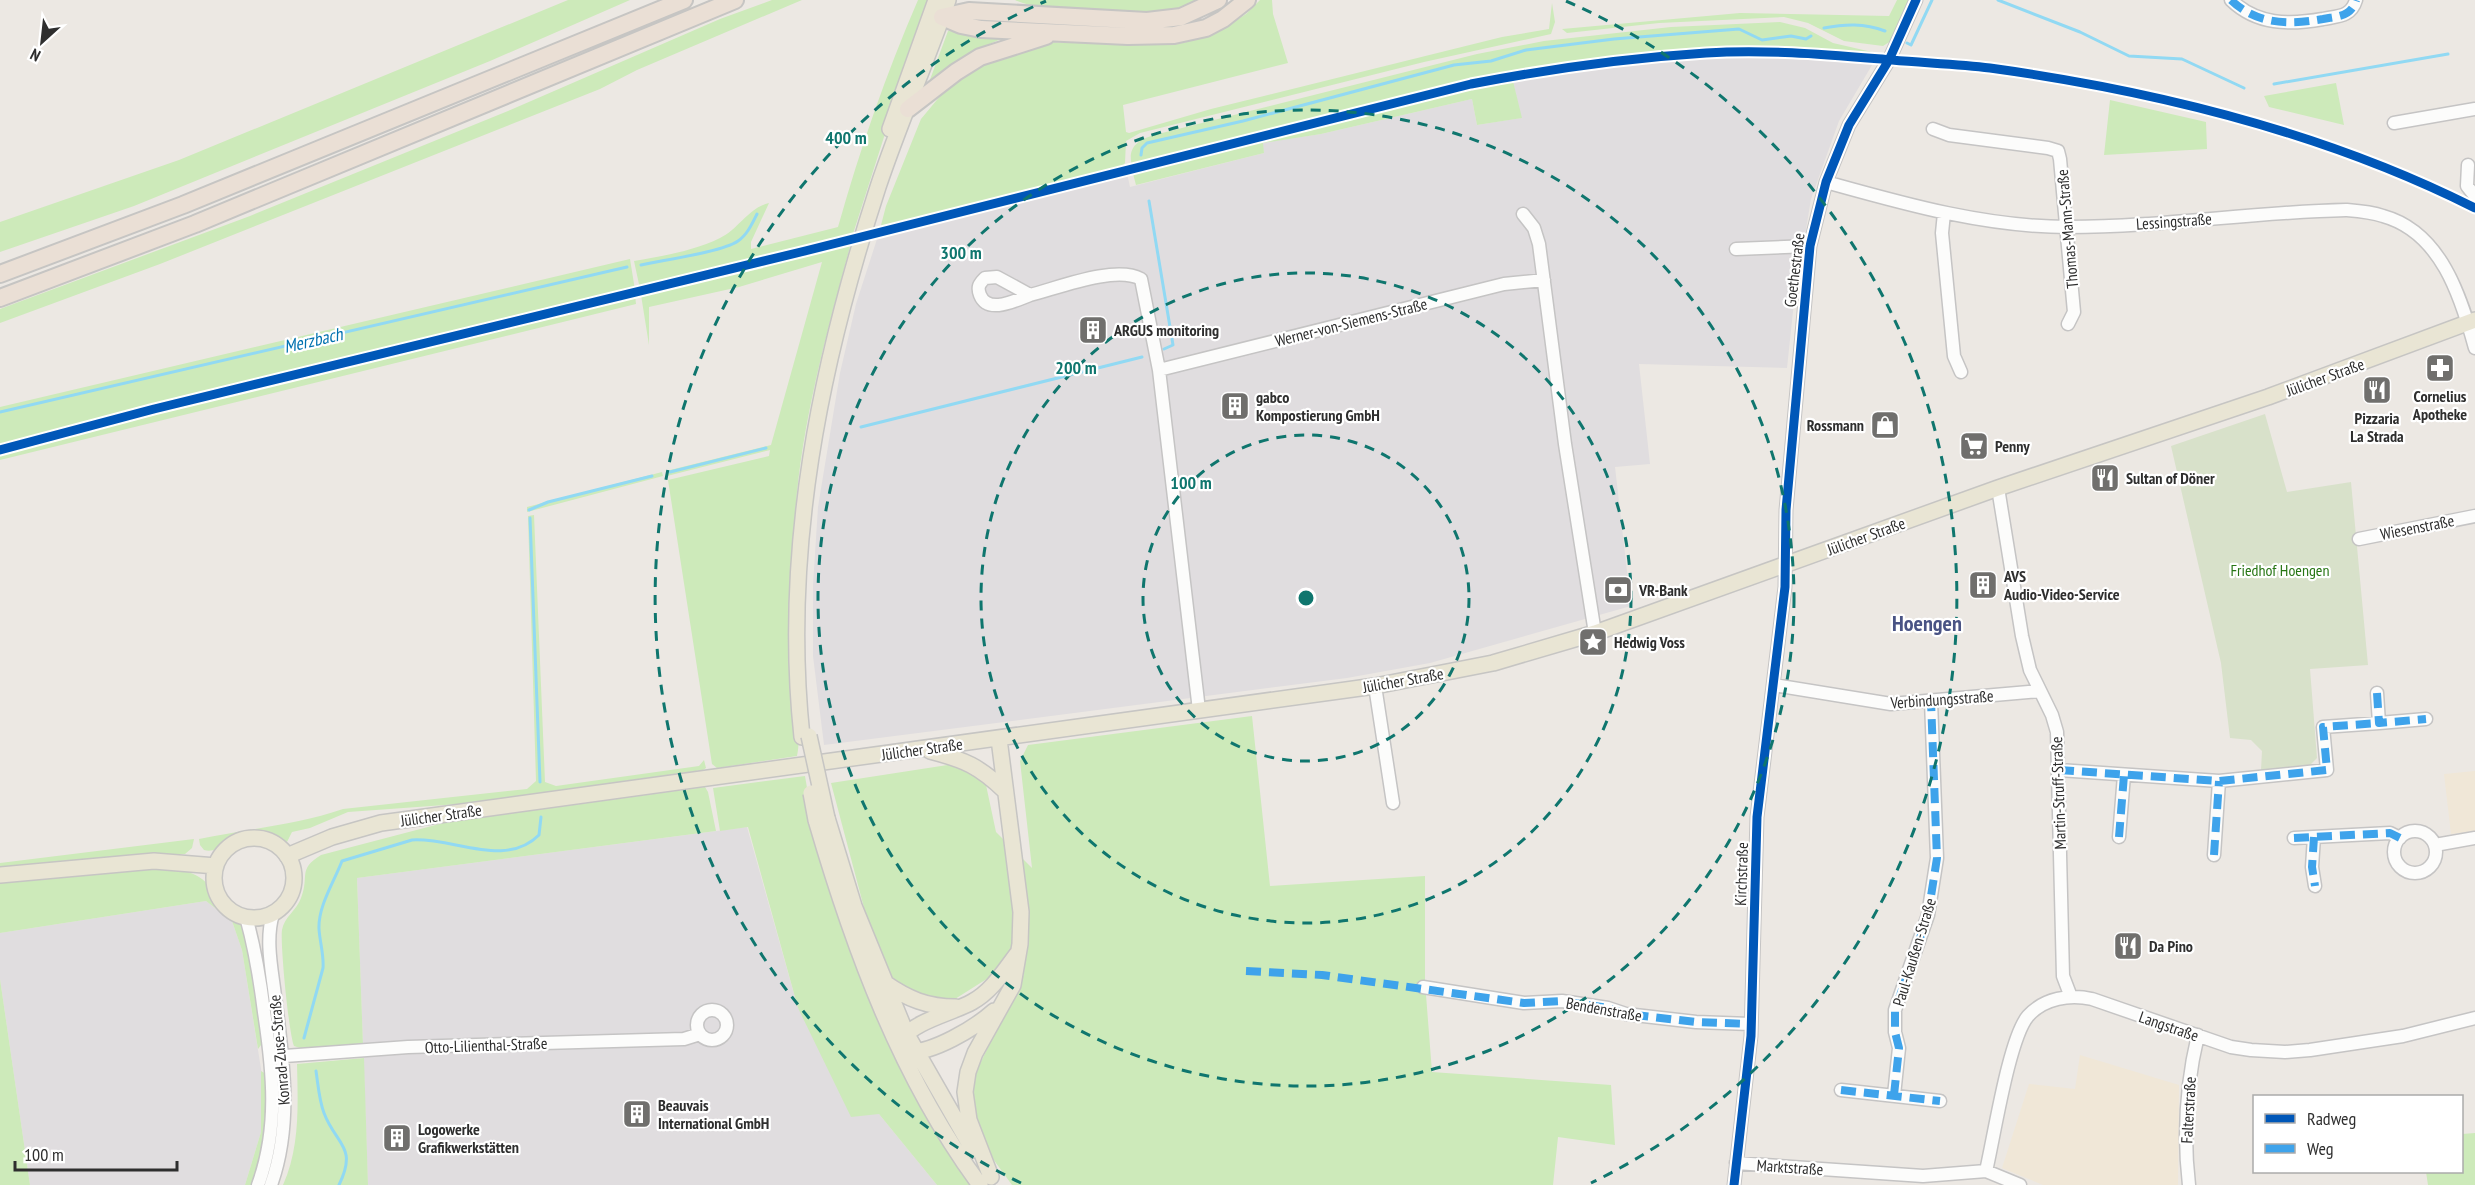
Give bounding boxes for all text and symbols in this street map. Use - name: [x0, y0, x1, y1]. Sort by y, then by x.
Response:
- north arrow: [12, 12, 72, 72]
- text: N: [27, 44, 44, 66]
- text: 400 m: [825, 126, 867, 149]
- street label: Thomas-Mann-Straße: [2052, 168, 2082, 290]
- street label: Lessingstraße: [2136, 208, 2212, 234]
- street label: Goethestraße: [1780, 232, 1808, 308]
- text: 300 m: [940, 241, 982, 264]
- street label: Werner-von-Siemens-Straße: [1273, 293, 1429, 351]
- building icon: ARGUS monitoring: [1077, 314, 1109, 346]
- place label: ARGUS monitoring: [1113, 320, 1219, 340]
- water label: Merzbach: [281, 322, 346, 358]
- pharmacy icon: Cornelius Apotheke: [2424, 352, 2456, 384]
- street label: Jülicher Straße: [2282, 354, 2367, 401]
- text: 200 m: [1055, 356, 1097, 379]
- restaurant icon: Pizzaria La Strada: [2361, 374, 2393, 406]
- place label: Cornelius Apotheke: [2412, 386, 2467, 424]
- place label: gabco Kompostierung GmbH: [1256, 387, 1380, 425]
- building icon: gabco Kompostierung GmbH: [1219, 390, 1251, 422]
- place label: Pizzaria La Strada: [2350, 408, 2404, 446]
- shop icon: Rossmann: [1869, 409, 1901, 441]
- place label: Rossmann: [1807, 415, 1864, 435]
- supermarket icon: Penny: [1958, 430, 1990, 462]
- place label: Penny: [1995, 436, 2030, 456]
- restaurant icon: Sultan of Döner: [2089, 462, 2121, 494]
- place label: Sultan of Döner: [2126, 468, 2215, 488]
- text: 100 m: [1170, 471, 1212, 494]
- street label: Wiesenstraße: [2378, 510, 2456, 544]
- street label: Jülicher Straße: [1823, 513, 1908, 560]
- park label: Friedhof Hoengen: [2231, 560, 2329, 580]
- place label: AVS Audio-Video-Service: [2003, 566, 2120, 604]
- building icon: AVS Audio-Video-Service: [1967, 569, 1999, 601]
- bank icon: VR-Bank: [1602, 574, 1634, 606]
- place label: VR-Bank: [1638, 580, 1688, 600]
- centre of rings: [1296, 588, 1316, 608]
- district label: Hoengen: [1892, 609, 1962, 637]
- place icon: Hedwig Voss: [1577, 626, 1609, 658]
- place label: Hedwig Voss: [1614, 632, 1685, 652]
- street label: Jülicher Straße: [1360, 663, 1445, 697]
- street label: Verbindungsstraße: [1889, 685, 1994, 713]
- street label: Jülicher Straße: [879, 733, 964, 765]
- street label: Martin-Struff-Straße: [2046, 736, 2070, 850]
- street label: Jülicher Straße: [398, 799, 483, 831]
- street label: Kirchstraße: [1730, 842, 1752, 906]
- street label: Paul-Kaußen-Straße: [1888, 896, 1940, 1008]
- restaurant icon: Da Pino: [2112, 930, 2144, 962]
- place label: Da Pino: [2149, 936, 2193, 956]
- street label: Bendenstraße: [1564, 992, 1644, 1026]
- street label: Konrad-Zuse-Straße: [264, 994, 294, 1106]
- street label: Langstraße: [2137, 1006, 2201, 1046]
- street label: Otto-Lilienthal-Straße: [424, 1033, 548, 1057]
- street label: Falterstraße: [2176, 1076, 2200, 1144]
- place label: Beauvais International GmbH: [658, 1095, 769, 1133]
- legend: [2253, 1095, 2463, 1173]
- building icon: Beauvais International GmbH: [621, 1098, 653, 1130]
- text: Radweg: [2307, 1107, 2356, 1130]
- place label: Logowerke Grafikwerkstätten: [418, 1119, 519, 1157]
- building icon: Logowerke Grafikwerkstätten: [381, 1122, 413, 1154]
- scale bar: [15, 1134, 177, 1172]
- text: Weg: [2307, 1137, 2334, 1160]
- text: 100 m: [24, 1143, 64, 1166]
- street label: Marktstraße: [1756, 1155, 1824, 1179]

